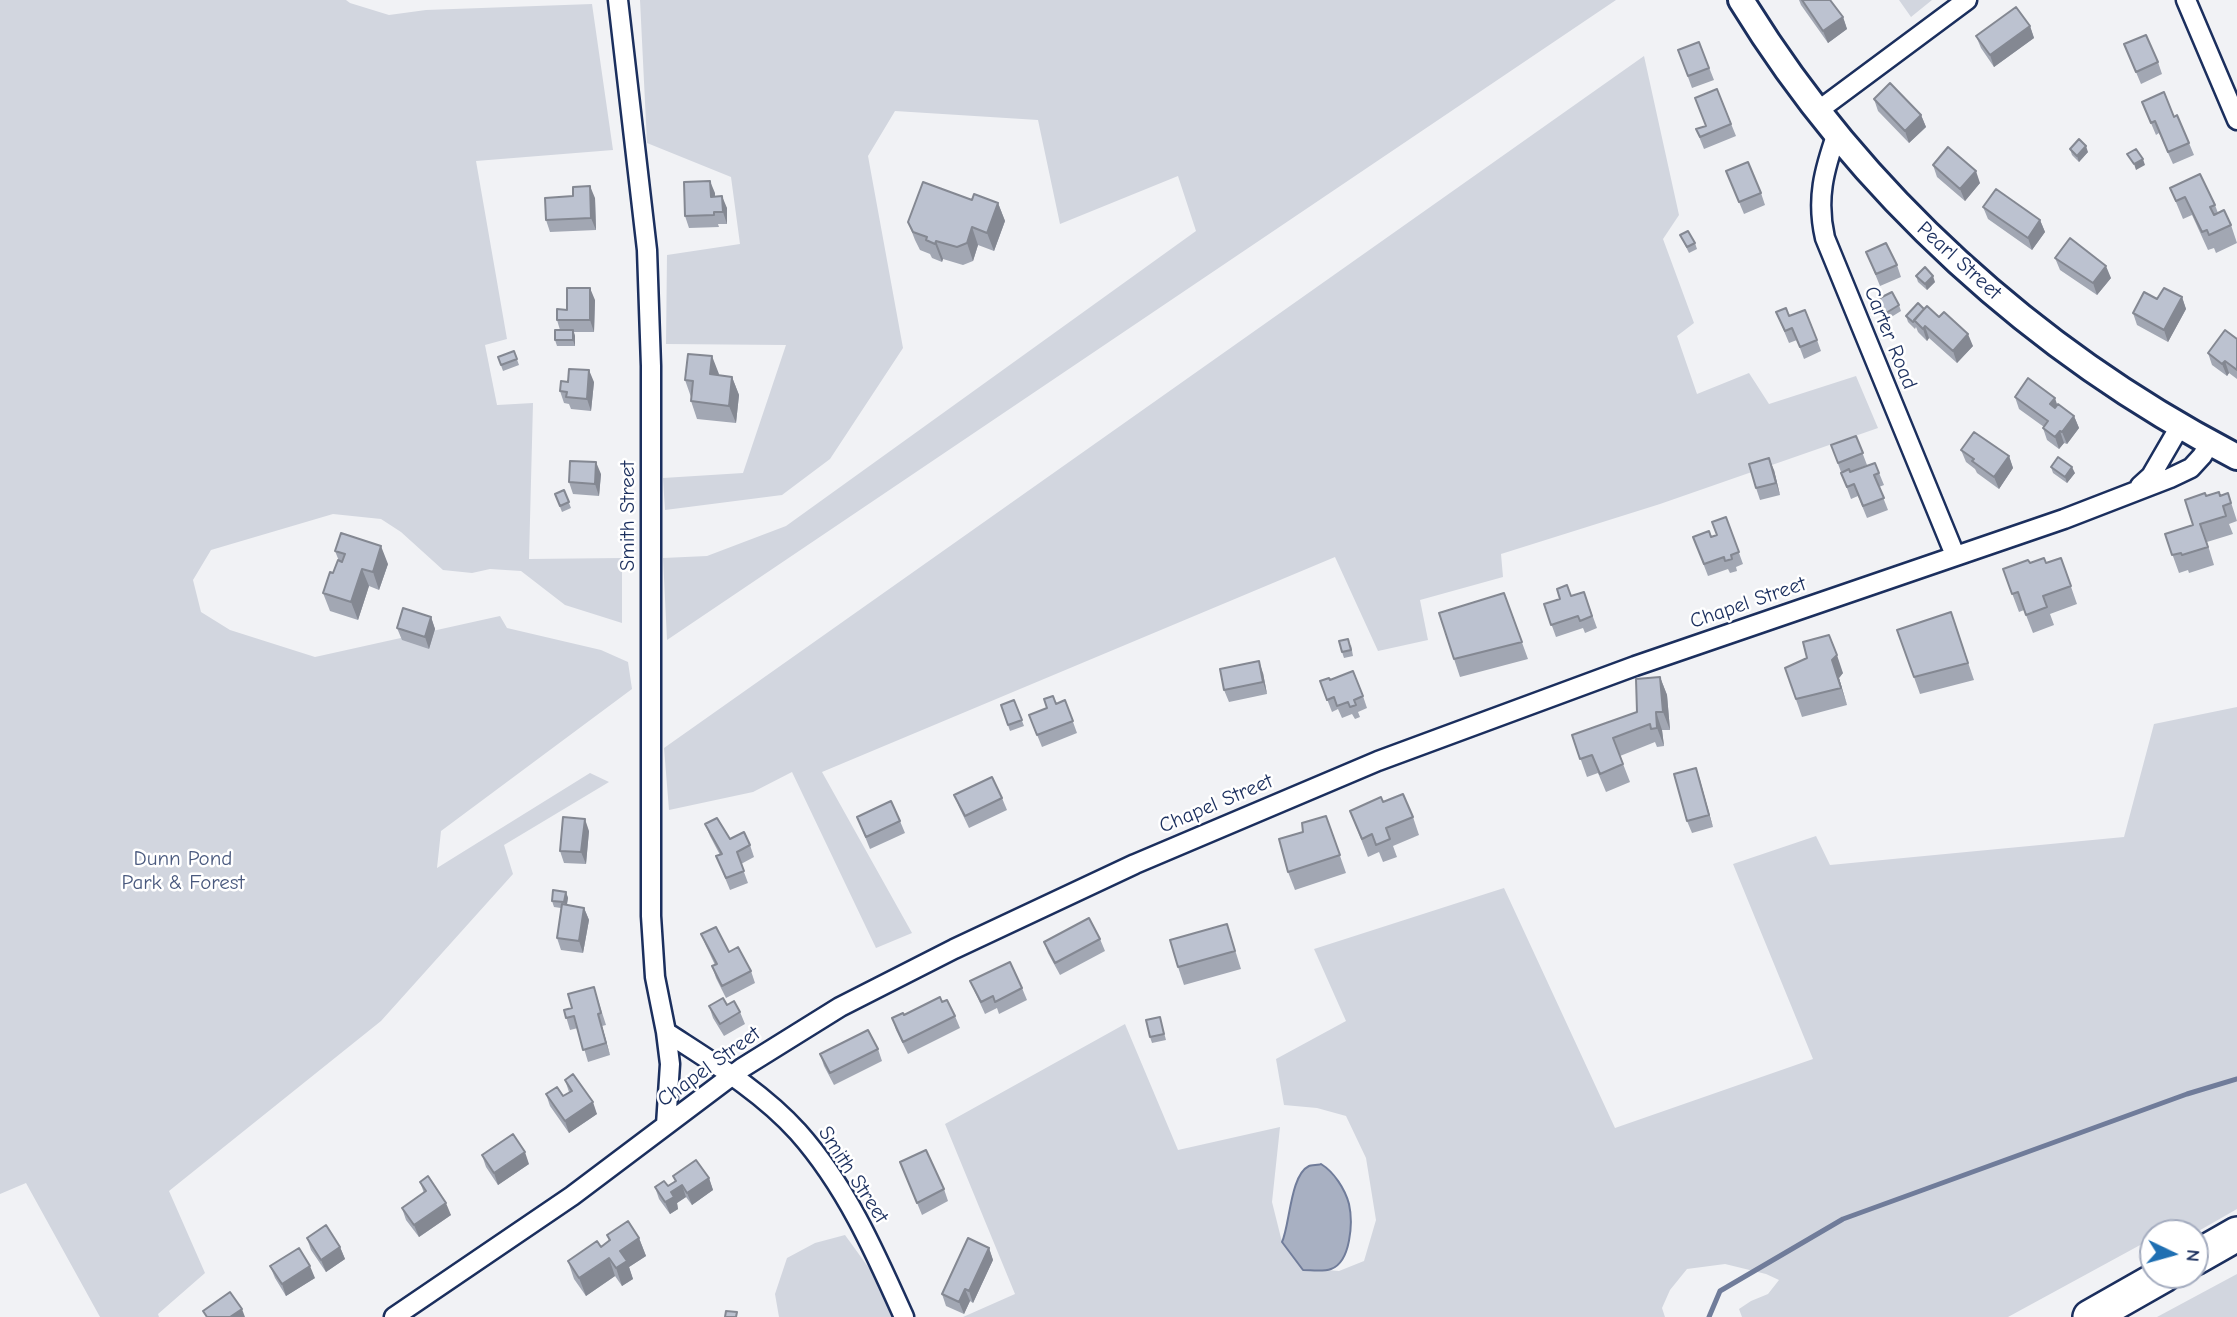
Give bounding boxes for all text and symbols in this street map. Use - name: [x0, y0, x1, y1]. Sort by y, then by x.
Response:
- street label: Pearl Street: [1912, 217, 2006, 305]
- street label: Carter Road: [1858, 283, 1922, 393]
- street label: Smith Street: [615, 461, 641, 571]
- street label: Chapel Street: [1687, 571, 1809, 635]
- street label: Chapel Street: [1155, 769, 1277, 839]
- park label: Dunn Pond Park & Forest: [122, 846, 244, 896]
- street label: Chapel Street: [653, 1021, 765, 1113]
- street label: Smith Street: [812, 1122, 894, 1228]
- north arrow: [2139, 1219, 2209, 1289]
- text: N: [2181, 1249, 2204, 1263]

